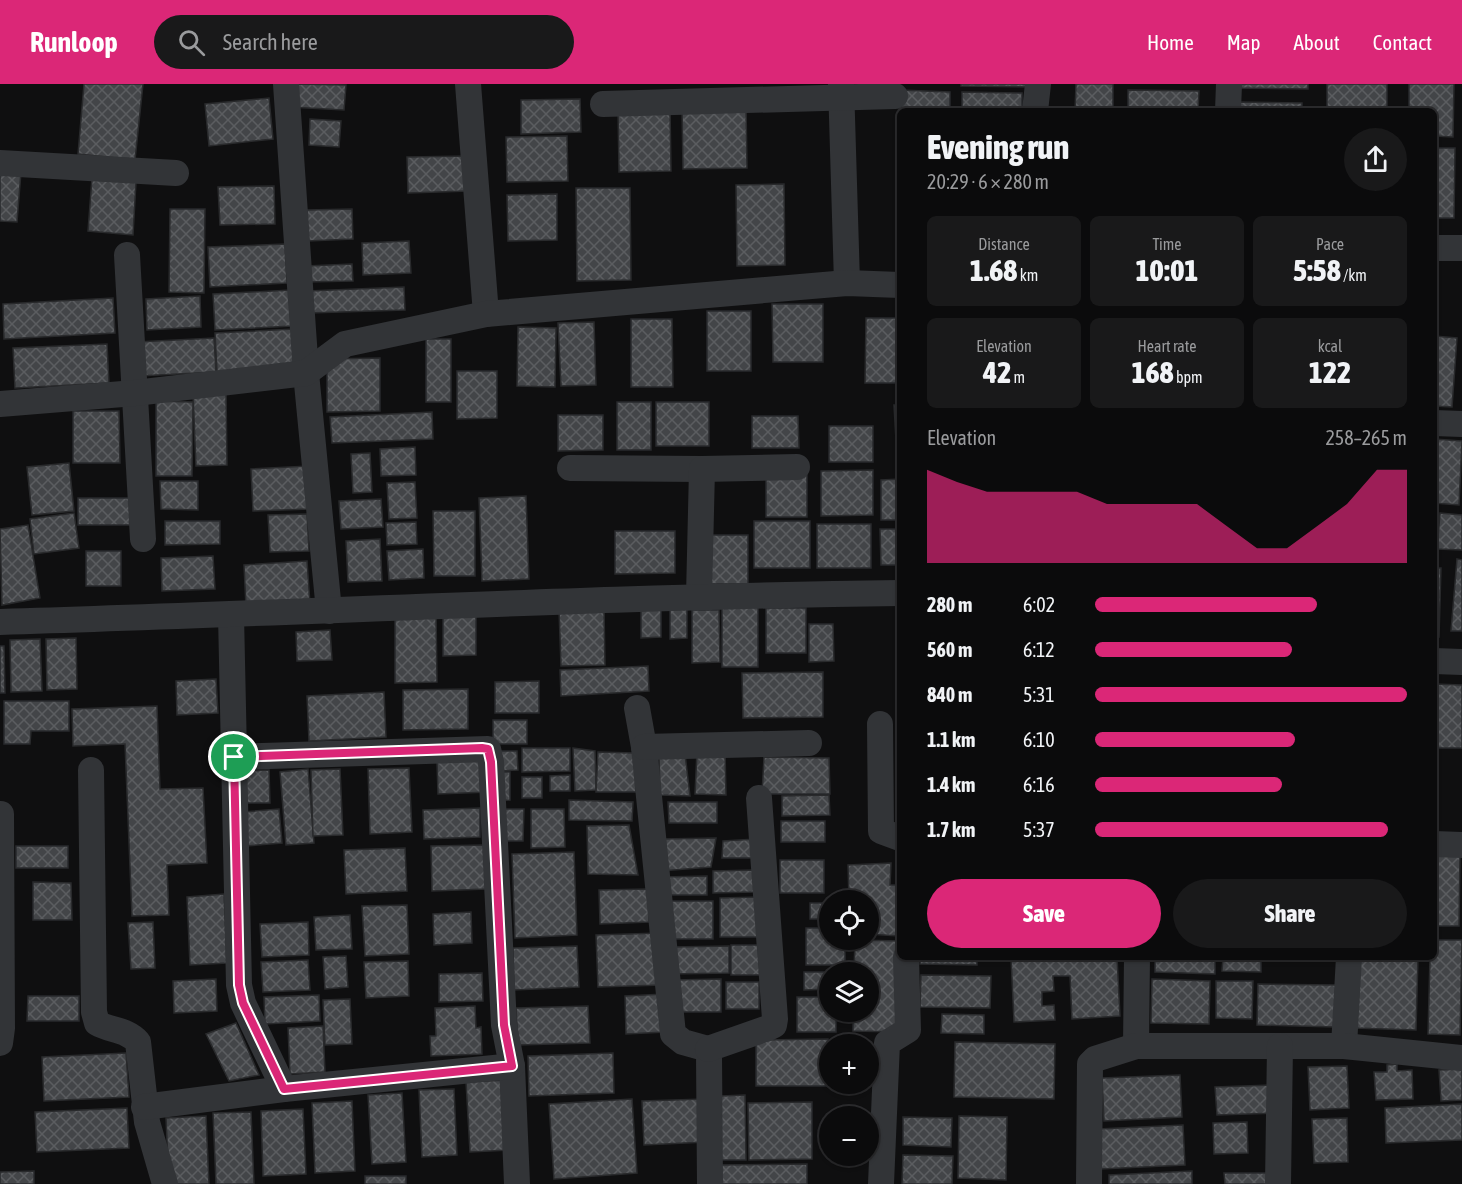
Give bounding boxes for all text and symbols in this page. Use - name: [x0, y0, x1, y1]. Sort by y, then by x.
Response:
- search box: [154, 15, 574, 69]
- text: Runloop: [30, 26, 118, 58]
- icon: search: [175, 26, 208, 59]
- text: Search here: [223, 29, 318, 55]
- text: Home: [1147, 30, 1194, 54]
- text: Map: [1227, 30, 1261, 54]
- text: About: [1294, 30, 1340, 54]
- text: Contact: [1373, 30, 1432, 54]
- text: Evening run: [927, 128, 1069, 166]
- button: share: [1344, 128, 1407, 191]
- text: 20:29 · 6 × 280 m: [927, 170, 1049, 193]
- text: Distance: [978, 235, 1030, 253]
- text: Time: [1152, 235, 1182, 253]
- text: Pace: [1316, 235, 1344, 253]
- text: 1.68: [970, 253, 1017, 287]
- text: 10:01: [1136, 253, 1198, 287]
- text: 5:58: [1293, 253, 1341, 287]
- text: km: [1017, 266, 1038, 284]
- text: /km: [1341, 266, 1367, 284]
- text: Elevation: [976, 337, 1032, 355]
- text: Heart rate: [1138, 337, 1196, 355]
- text: kcal: [1318, 337, 1342, 355]
- text: 42: [983, 355, 1011, 389]
- text: 168: [1131, 355, 1174, 389]
- text: 122: [1309, 355, 1351, 389]
- text: m: [1011, 368, 1025, 386]
- text: bpm: [1174, 368, 1203, 386]
- text: Elevation: [927, 426, 996, 449]
- text: 258–265 m: [1325, 426, 1407, 449]
- text: 280 m: [927, 593, 972, 616]
- text: 6:02: [1023, 593, 1055, 616]
- text: 560 m: [927, 638, 972, 661]
- text: 6:12: [1023, 638, 1055, 661]
- text: 840 m: [927, 683, 972, 706]
- text: 5:31: [1023, 683, 1055, 706]
- text: 1.1 km: [927, 728, 975, 751]
- text: 6:10: [1023, 728, 1055, 751]
- pin: [208, 731, 259, 782]
- icon: arrive: [217, 740, 250, 773]
- text: 1.4 km: [927, 773, 975, 796]
- text: 6:16: [1023, 773, 1055, 796]
- text: 1.7 km: [927, 818, 975, 841]
- text: 5:37: [1023, 818, 1055, 841]
- button: Save: [927, 879, 1161, 948]
- button: Share: [1173, 879, 1407, 948]
- map controls: [819, 890, 879, 1166]
- button: locate: [819, 890, 879, 950]
- button: layers: [819, 962, 879, 1022]
- button: +: [819, 1034, 879, 1094]
- button: −: [819, 1106, 879, 1166]

